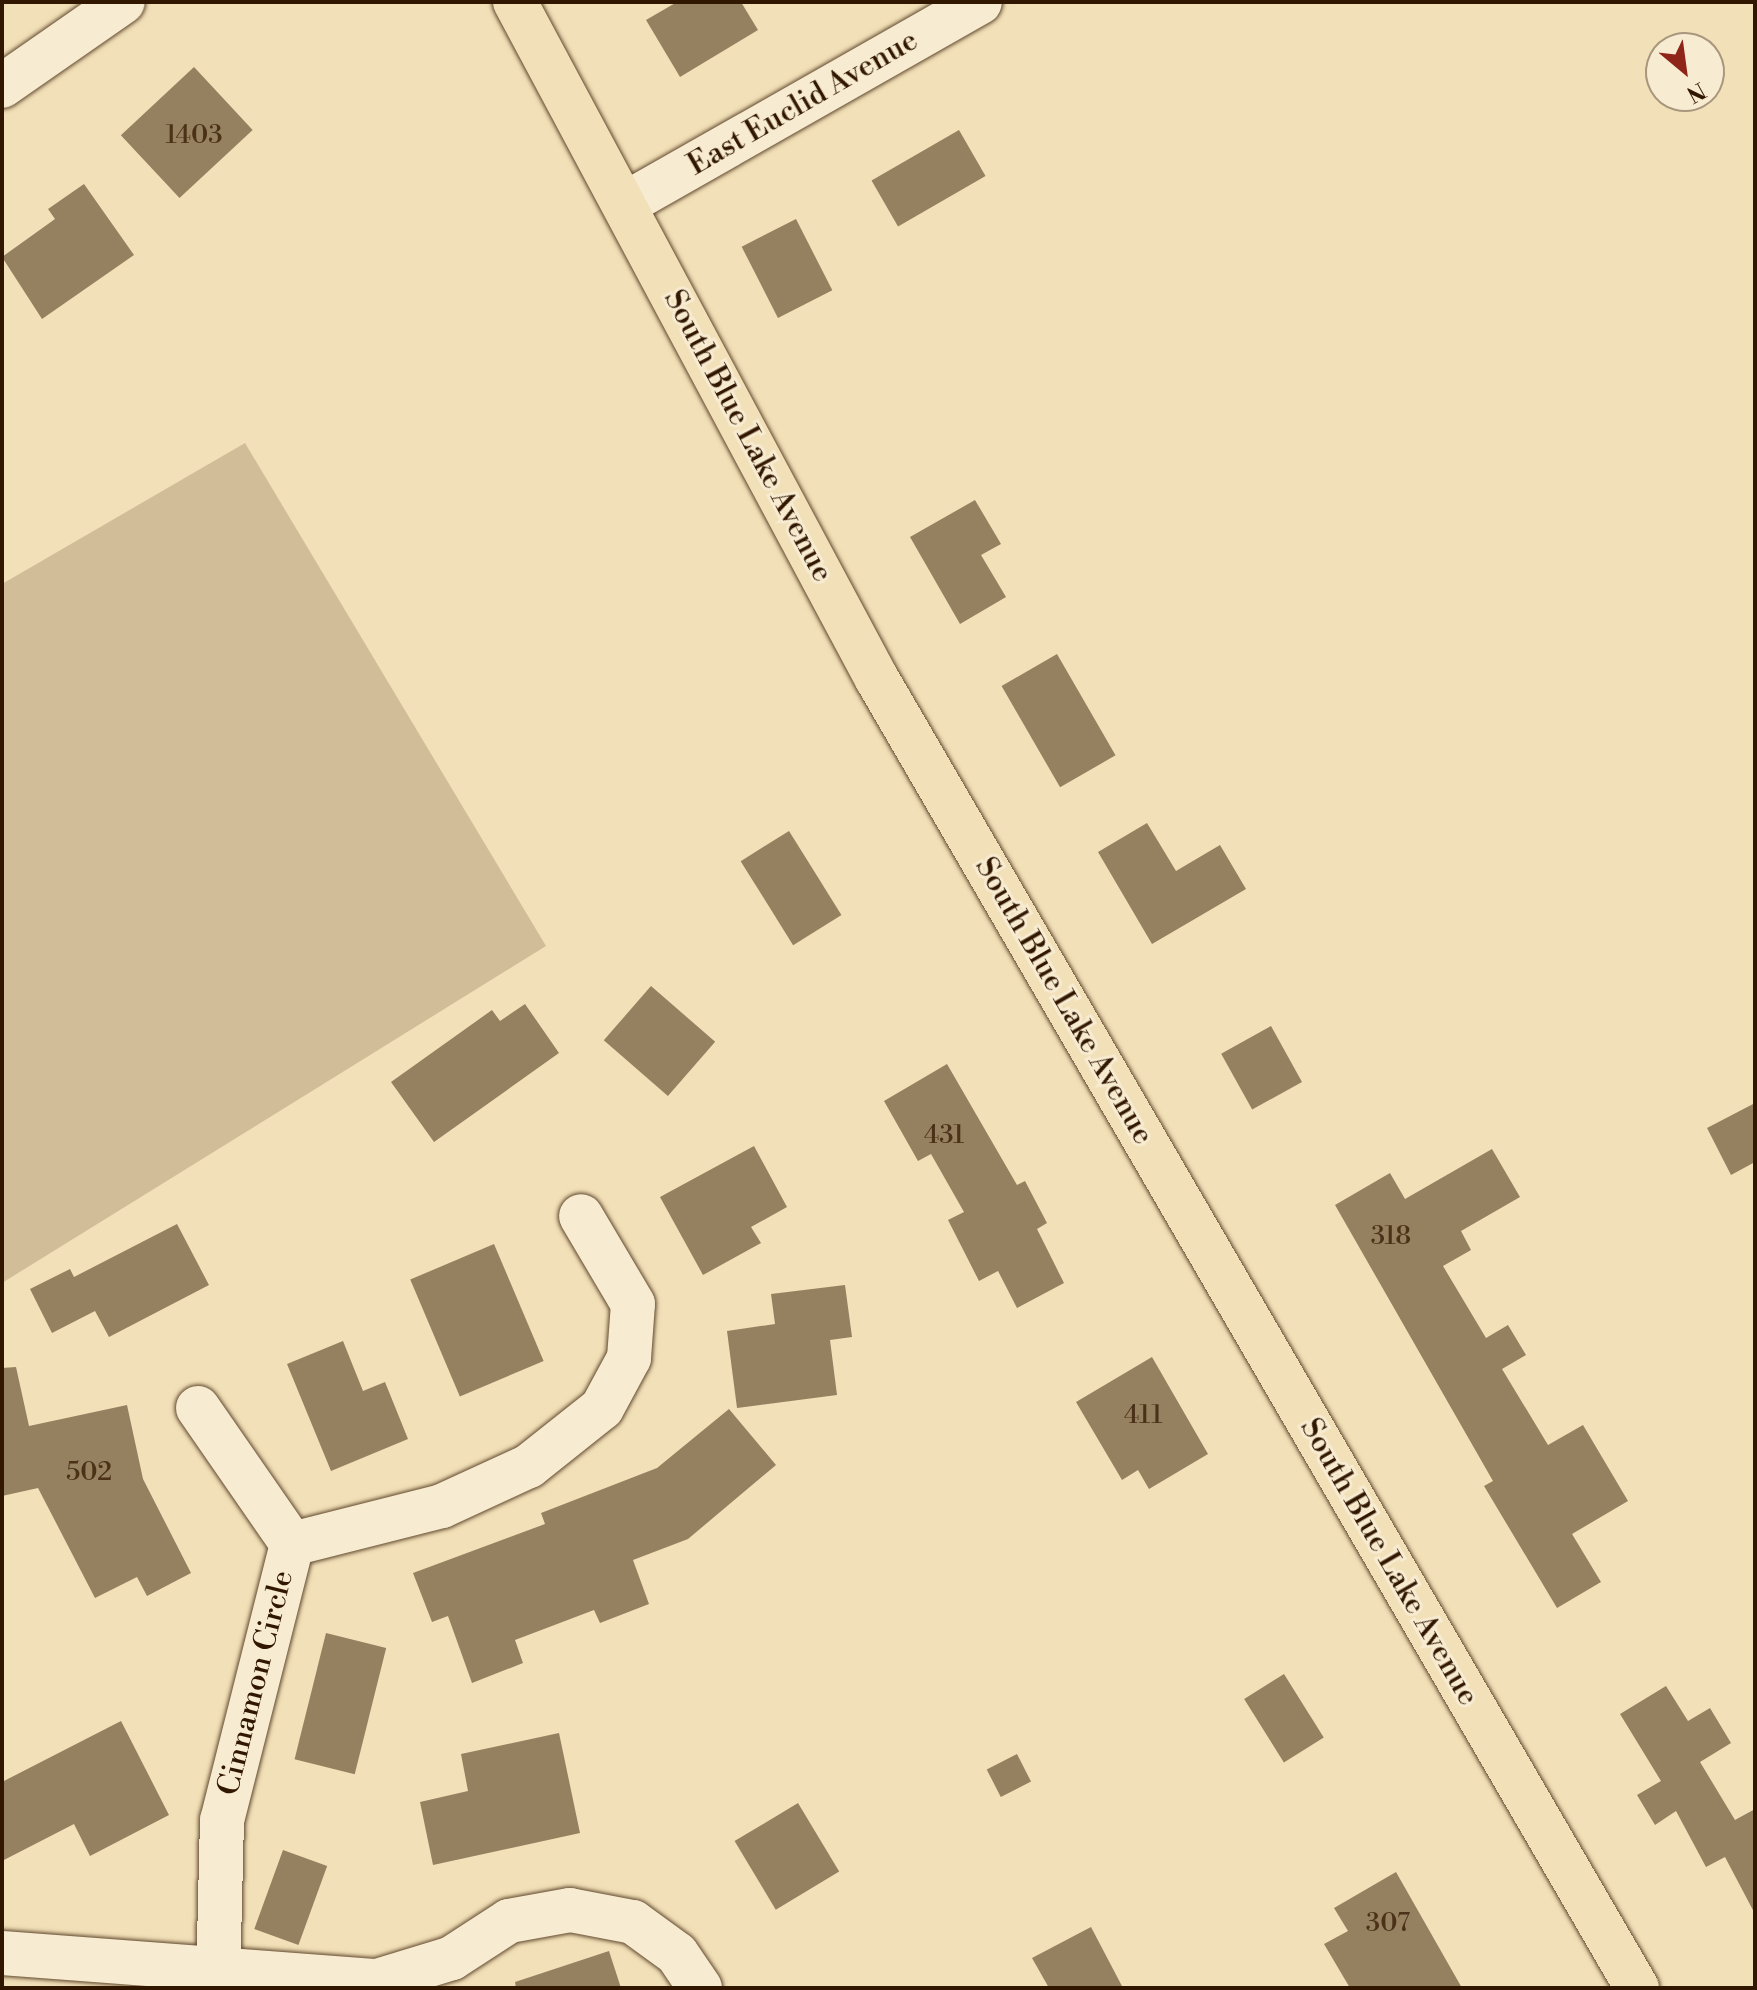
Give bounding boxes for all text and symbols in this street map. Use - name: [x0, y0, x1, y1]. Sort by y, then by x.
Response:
- street label: East Euclid Avenue: [682, 22, 924, 184]
- north arrow: [1645, 32, 1725, 112]
- text: N: [1682, 76, 1710, 108]
- house number: 1403: [165, 120, 223, 152]
- street label: South Blue Lake Avenue: [656, 284, 840, 588]
- street label: South Blue Lake Avenue: [967, 851, 1161, 1151]
- house number: 431: [924, 1120, 964, 1152]
- house number: 318: [1371, 1221, 1411, 1253]
- house number: 411: [1124, 1400, 1162, 1432]
- street label: South Blue Lake Avenue: [1292, 1412, 1486, 1712]
- house number: 502: [66, 1457, 112, 1489]
- street label: Cinnamon Circle: [211, 1567, 301, 1799]
- house number: 307: [1366, 1908, 1410, 1940]

